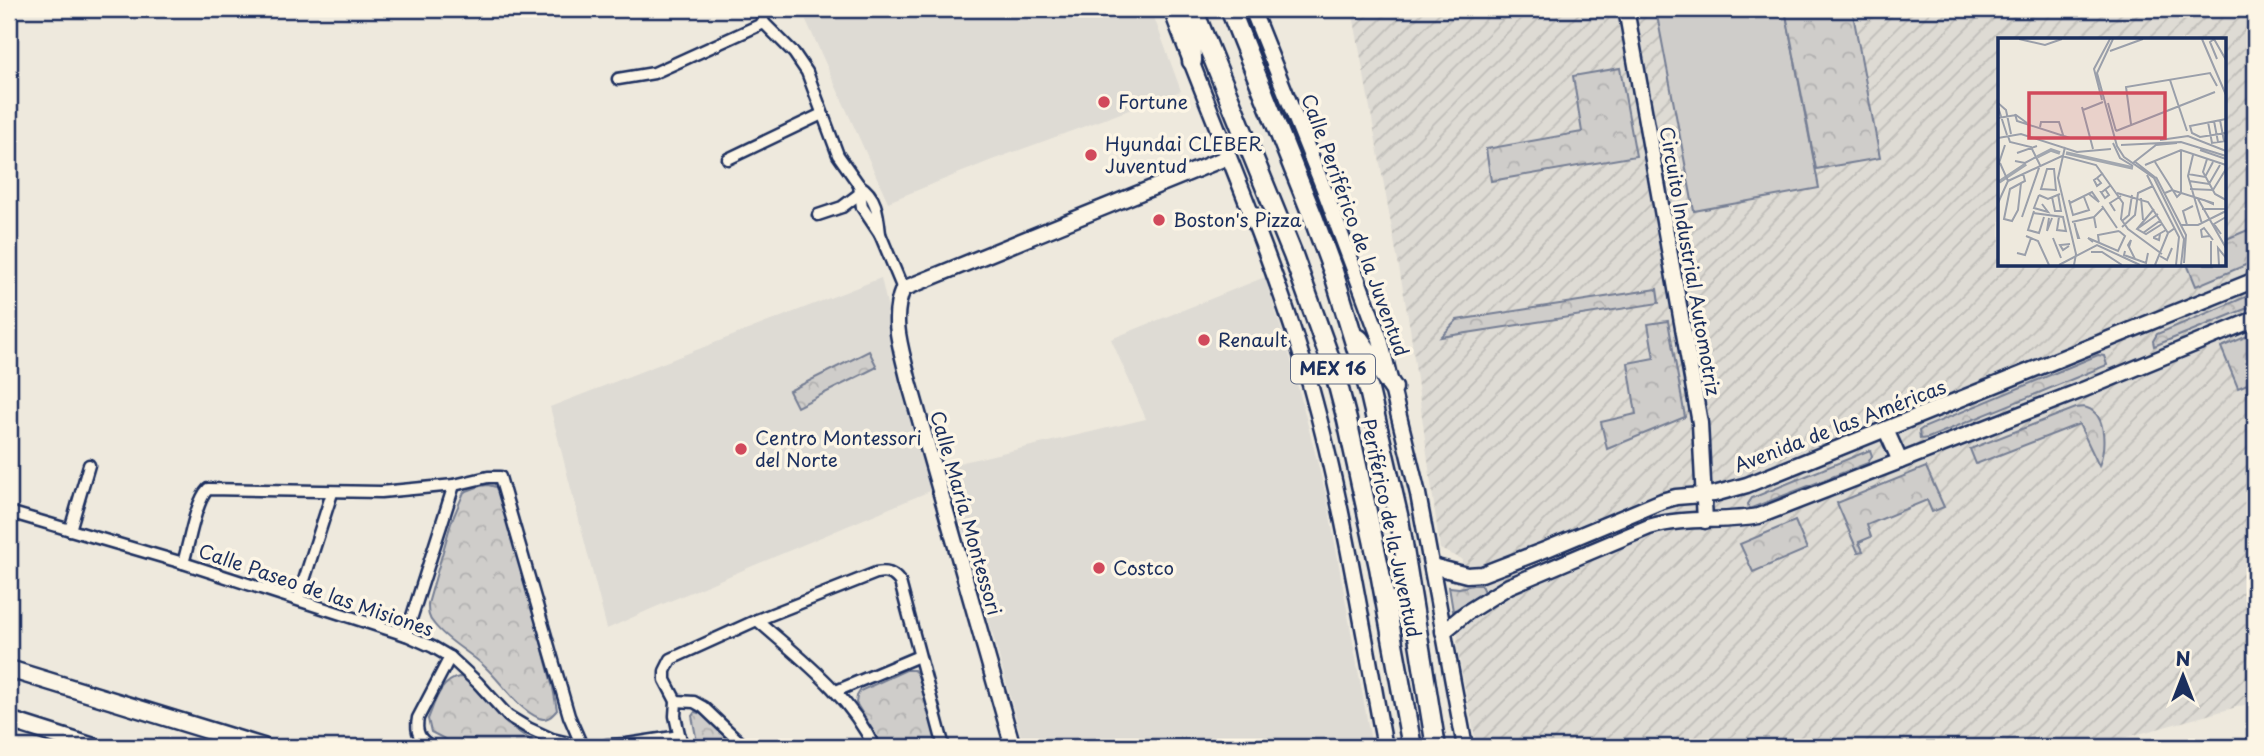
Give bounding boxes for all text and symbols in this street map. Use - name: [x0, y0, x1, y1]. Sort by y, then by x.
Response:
- inset map: [1998, 38, 2226, 266]
- place label: Fortune: [1118, 87, 1188, 115]
- street label: Calle Periférico de la Juventud: [1295, 89, 1417, 360]
- marker: Fortune: [1096, 94, 1112, 110]
- street label: Circuito Industrial Automotriz: [1653, 124, 1728, 398]
- place label: Hyundai CLEBER Juventud: [1105, 129, 1263, 179]
- marker: Hyundai CLEBER Juventud: [1083, 147, 1099, 163]
- place label: Boston's Pizza: [1173, 205, 1302, 233]
- marker: Boston's Pizza: [1151, 212, 1167, 228]
- place label: Renault: [1218, 325, 1288, 353]
- marker: Renault: [1196, 332, 1212, 348]
- road number: MEX 16: [1291, 354, 1375, 384]
- street label: Avenida de las Américas: [1730, 372, 1950, 478]
- street label: Calle María Montessori: [924, 407, 1010, 618]
- street label: Periférico de la Juventud: [1355, 416, 1429, 640]
- place label: Centro Montessori del Norte: [755, 423, 922, 473]
- marker: Centro Montessori del Norte: [733, 441, 749, 457]
- street label: Calle Paseo de las Misiones: [195, 536, 438, 642]
- place label: Costco: [1113, 553, 1174, 581]
- marker: Costco: [1091, 560, 1107, 576]
- north arrow: [2148, 640, 2218, 710]
- text: N: [2175, 644, 2191, 672]

